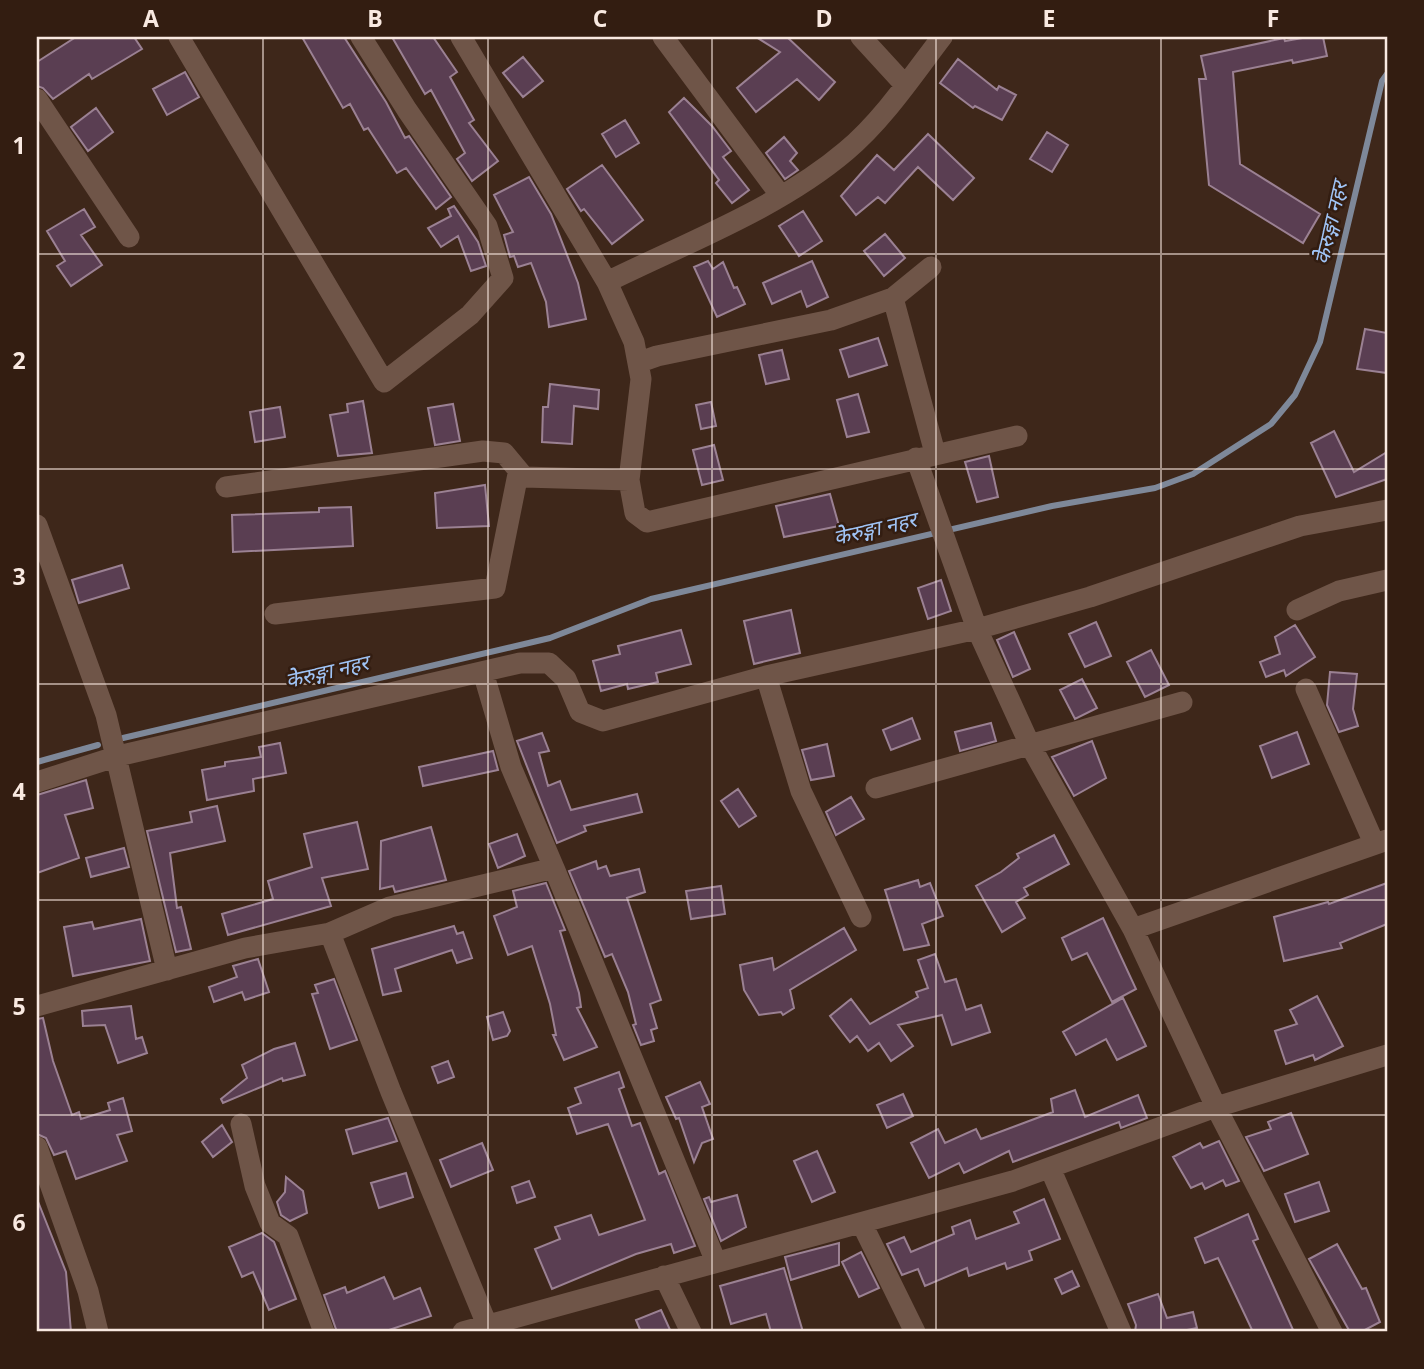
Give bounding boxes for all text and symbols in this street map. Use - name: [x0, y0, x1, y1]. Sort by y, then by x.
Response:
- text: A: [143, 2, 159, 34]
- text: B: [367, 2, 383, 34]
- text: C: [593, 2, 607, 34]
- text: D: [815, 2, 833, 34]
- text: E: [1043, 2, 1055, 34]
- text: F: [1267, 2, 1279, 34]
- text: 1: [12, 129, 26, 161]
- water label: केेरुङ्गा नहर: [1307, 174, 1354, 267]
- text: 2: [12, 344, 26, 376]
- water label: केेरुङ्गा नहर: [831, 504, 923, 551]
- text: 3: [12, 560, 26, 592]
- water label: केेरुङ्गा नहर: [283, 647, 375, 694]
- text: 4: [12, 775, 26, 807]
- text: 5: [12, 990, 26, 1022]
- text: 6: [12, 1206, 26, 1238]

